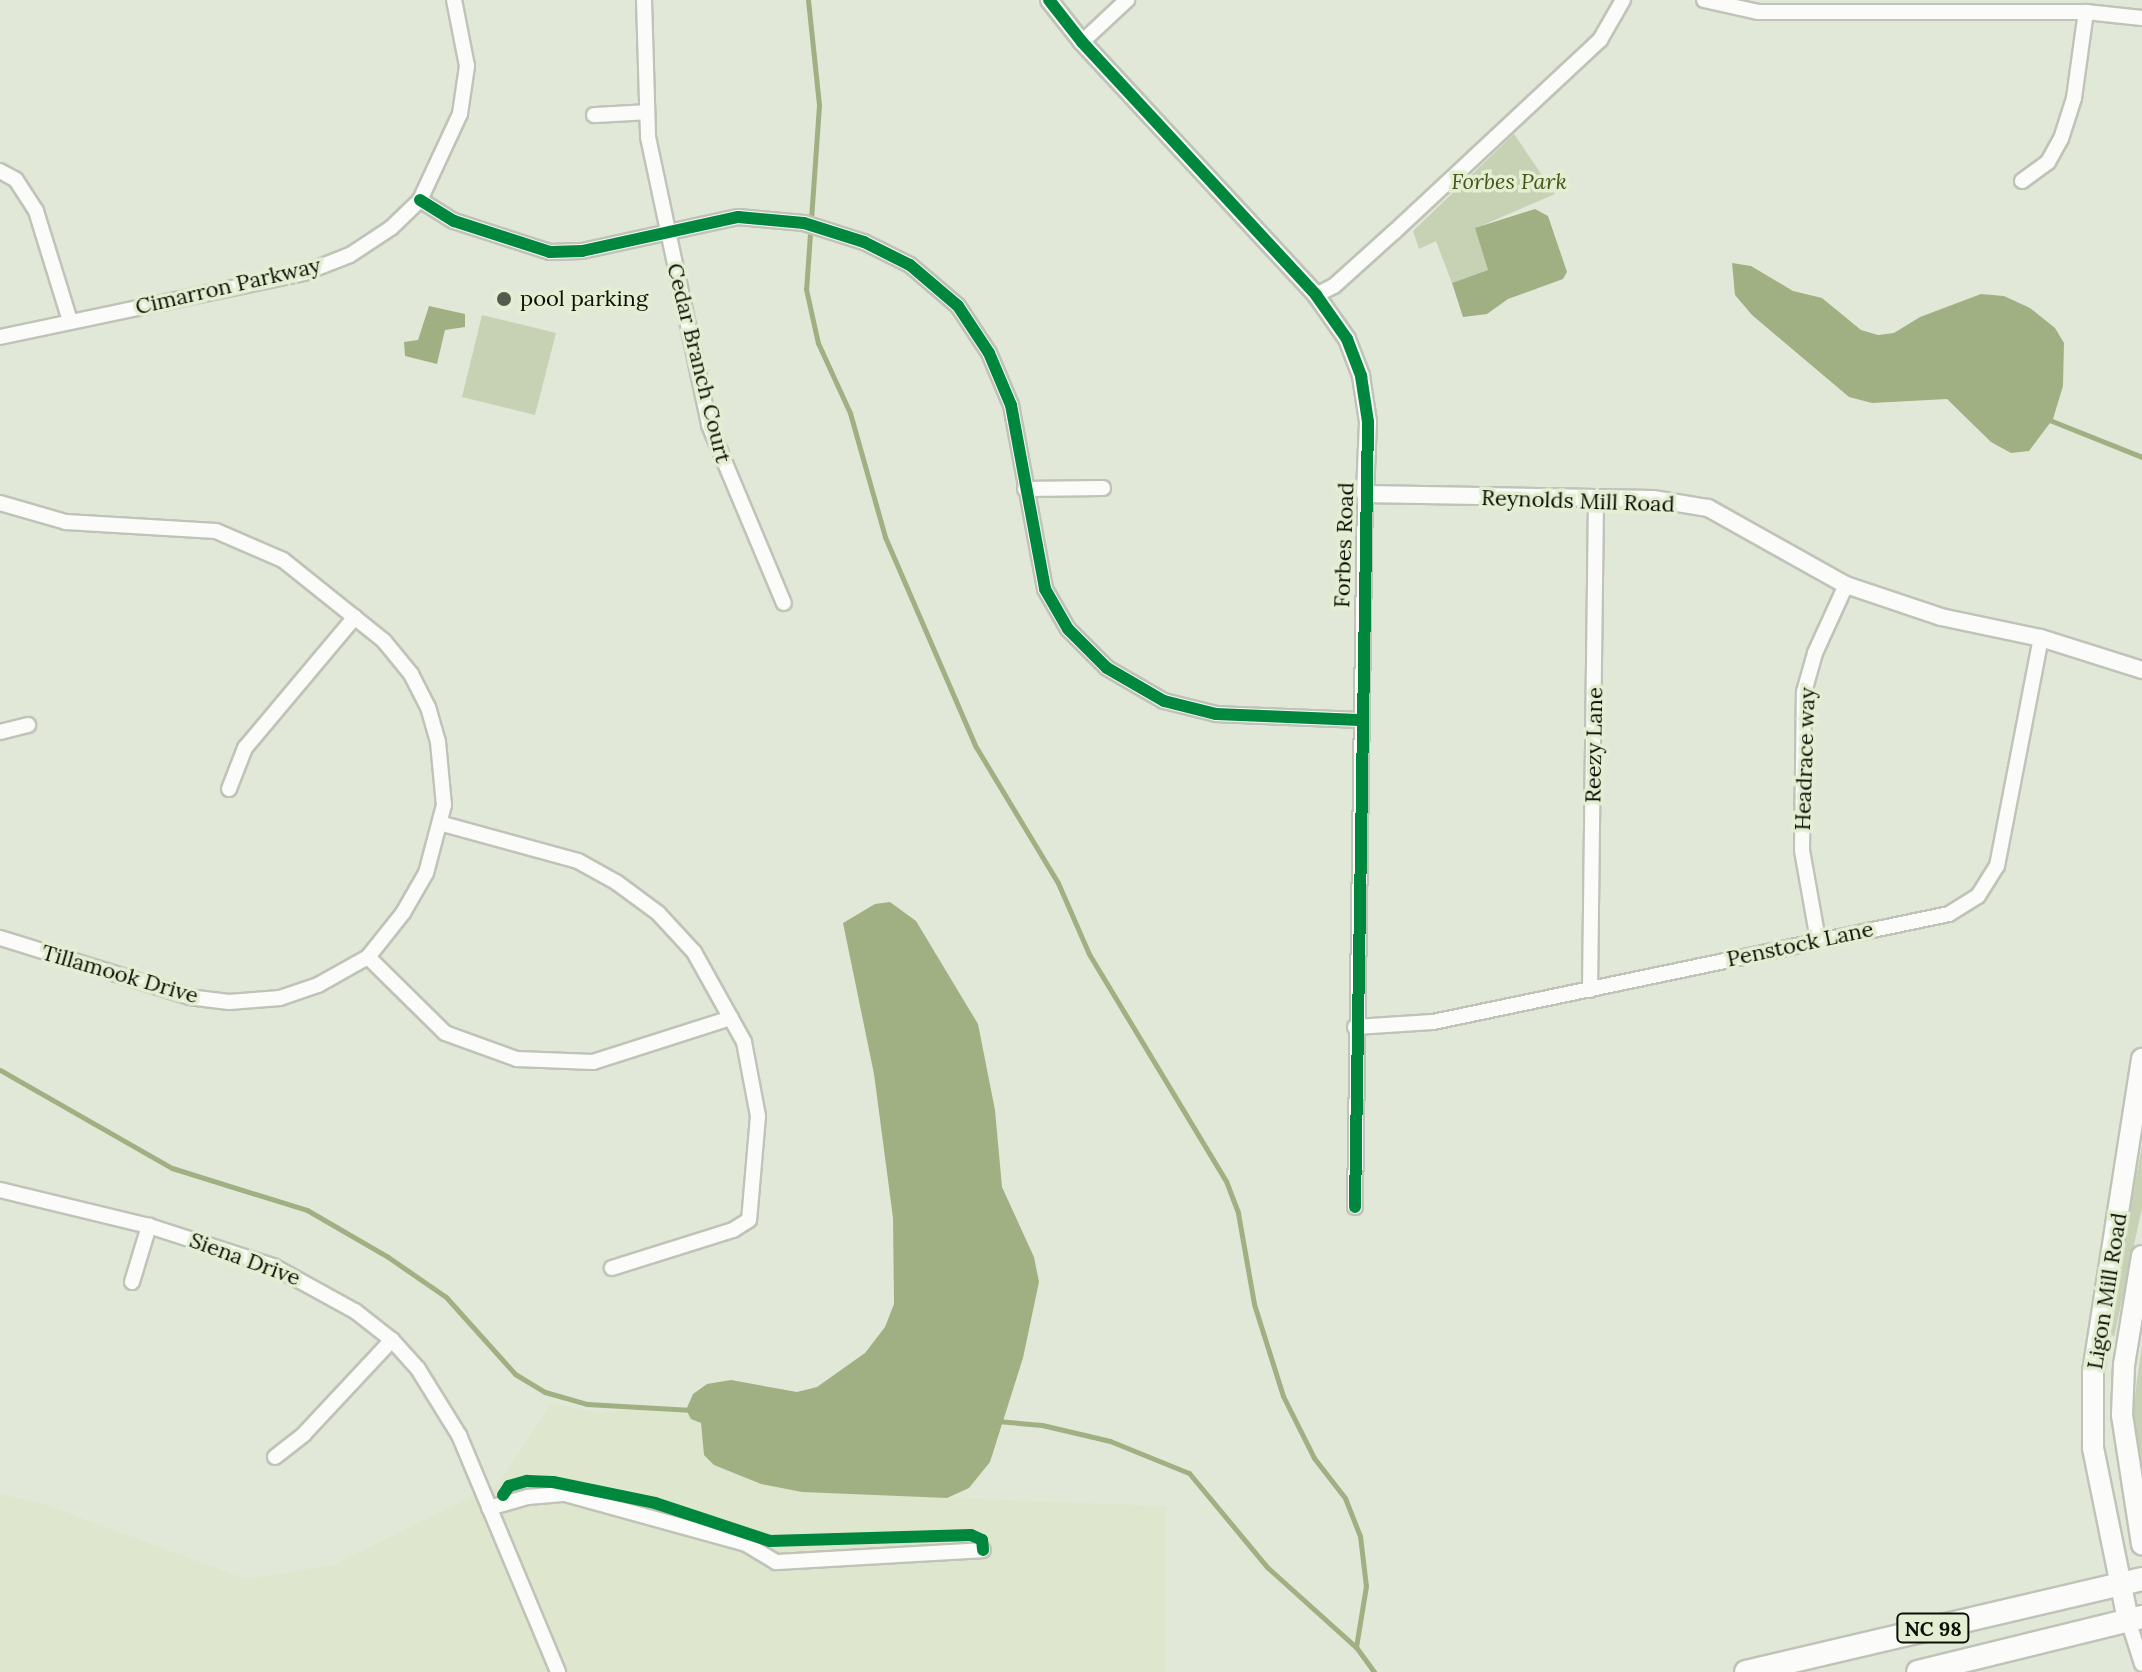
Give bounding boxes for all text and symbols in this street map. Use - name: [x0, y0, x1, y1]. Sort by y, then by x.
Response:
- park label: Forbes Park: [1451, 169, 1567, 195]
- street label: Cimarron Parkway: [133, 252, 323, 320]
- street label: Cedar Branch Court: [661, 260, 737, 466]
- place label: pool parking: [520, 286, 648, 312]
- marker: pool parking: [495, 290, 513, 308]
- street label: Forbes Road: [1329, 482, 1359, 608]
- street label: Reynolds Mill Road: [1481, 484, 1675, 518]
- street label: Reezy Lane: [1580, 687, 1608, 803]
- street label: Headrace way: [1789, 687, 1821, 831]
- street label: Penstock Lane: [1724, 916, 1876, 972]
- street label: Tillamook Drive: [39, 939, 201, 1009]
- street label: Ligon Mill Road: [2082, 1211, 2132, 1371]
- street label: Siena Drive: [186, 1227, 304, 1291]
- road number: NC 98: [1895, 1612, 1971, 1644]

